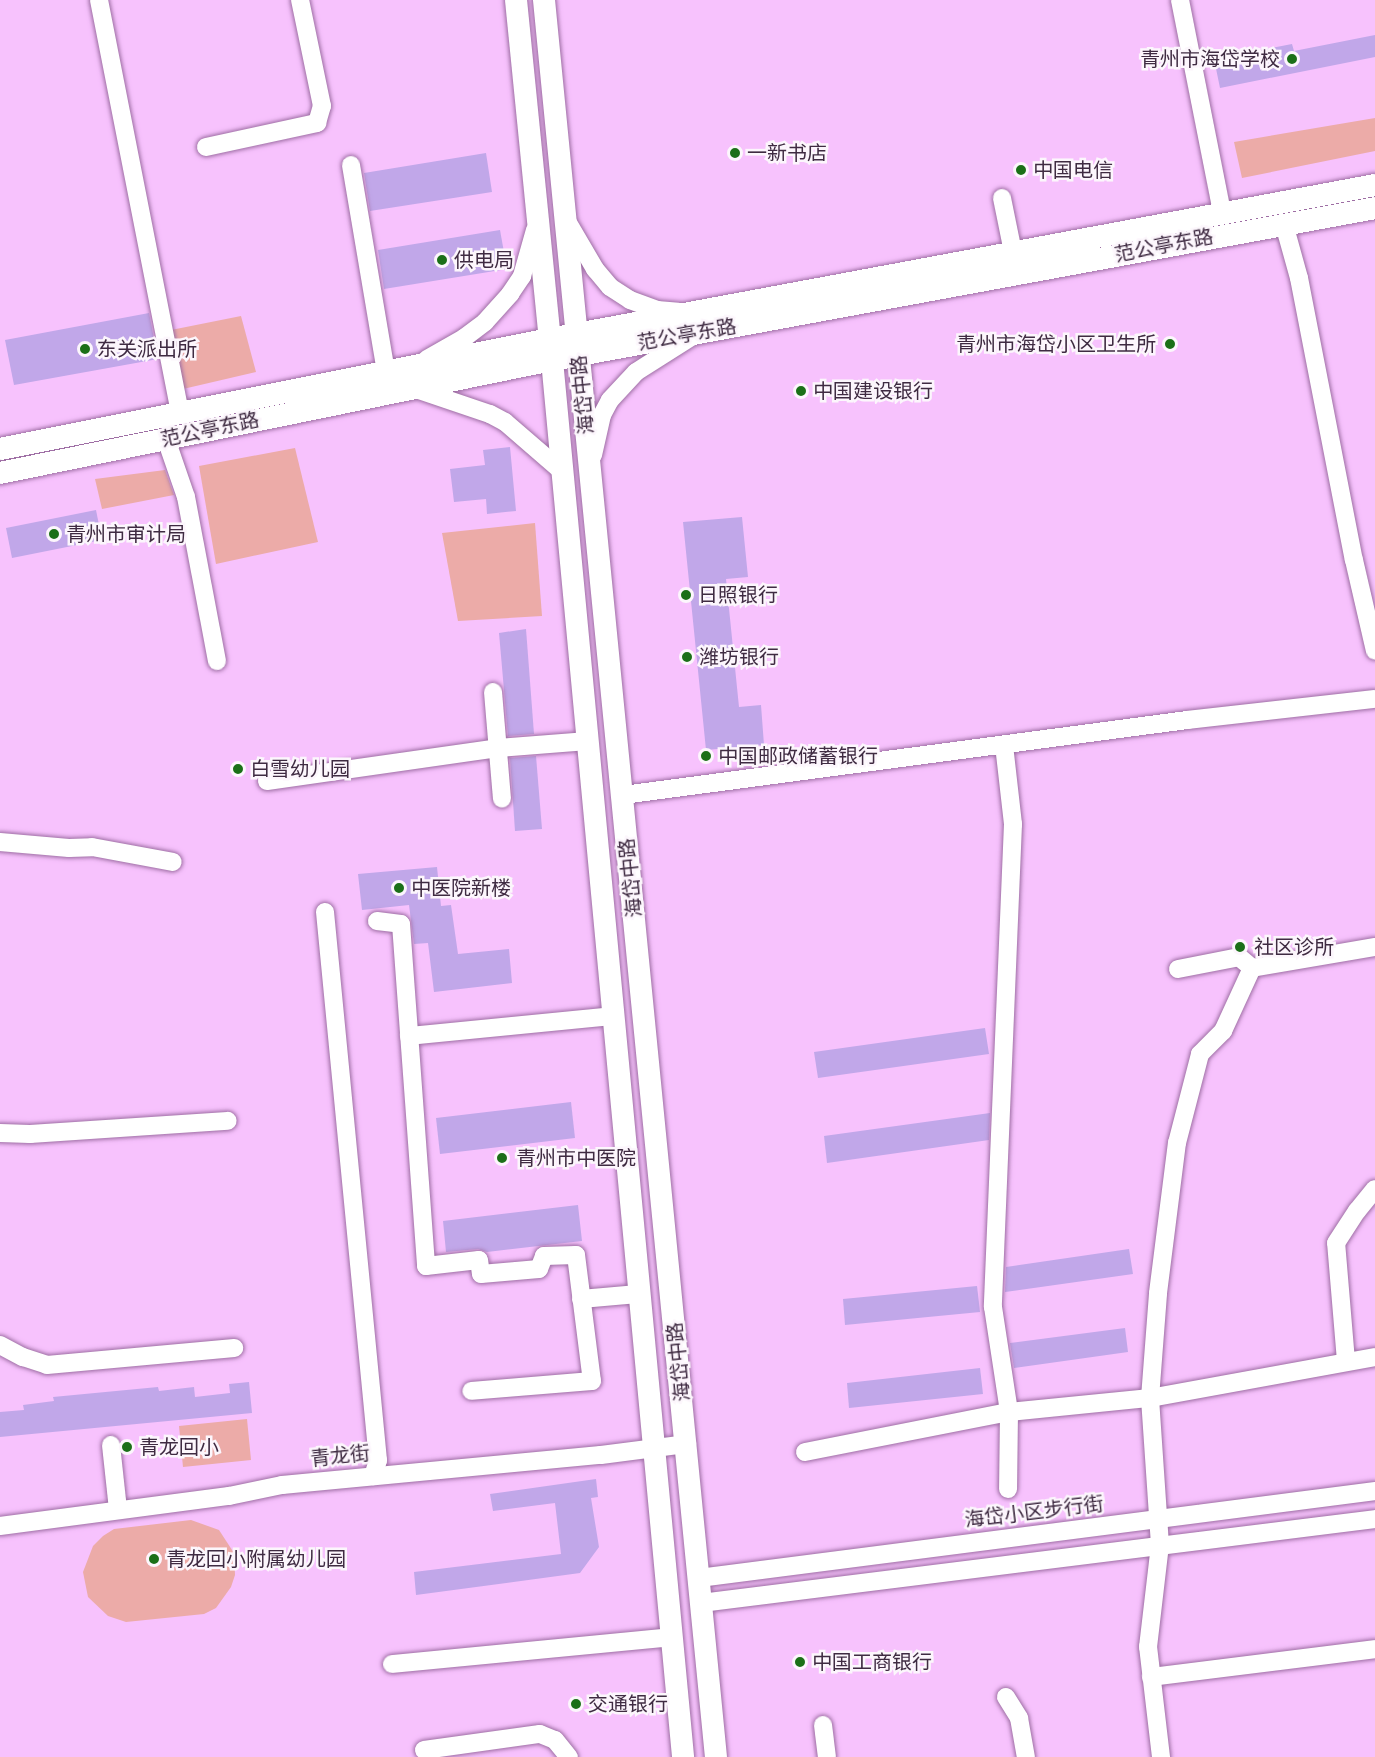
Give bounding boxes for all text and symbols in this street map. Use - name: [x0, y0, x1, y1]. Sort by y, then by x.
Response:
- place label: 青州市海岱学校: [1140, 47, 1280, 71]
- marker: 青州市海岱学校: [1285, 52, 1299, 66]
- place label: 一新书店: [747, 141, 827, 165]
- marker: 一新书店: [728, 146, 742, 160]
- place label: 中国电信: [1033, 158, 1113, 182]
- marker: 中国电信: [1014, 163, 1028, 177]
- street label: 范公亭东路: [1113, 225, 1215, 267]
- place label: 供电局: [454, 248, 514, 272]
- marker: 供电局: [435, 253, 449, 267]
- street label: 范公亭东路: [636, 314, 738, 356]
- place label: 青州市海岱小区卫生所: [956, 332, 1156, 356]
- marker: 青州市海岱小区卫生所: [1161, 335, 1179, 353]
- place label: 东关派出所: [97, 337, 197, 361]
- marker: 东关派出所: [78, 342, 92, 356]
- street label: 海岱中路: [567, 354, 599, 436]
- place label: 中国建设银行: [813, 379, 933, 403]
- marker: 中国建设银行: [794, 384, 808, 398]
- street label: 范公亭东路: [159, 408, 261, 452]
- place label: 青州市审计局: [66, 522, 186, 546]
- marker: 青州市审计局: [47, 527, 61, 541]
- place label: 日照银行: [698, 583, 778, 607]
- marker: 日照银行: [679, 588, 693, 602]
- place label: 潍坊银行: [699, 645, 779, 669]
- marker: 潍坊银行: [680, 650, 694, 664]
- place label: 中国邮政储蓄银行: [718, 744, 878, 768]
- marker: 中国邮政储蓄银行: [699, 749, 713, 763]
- place label: 白雪幼儿园: [250, 757, 350, 781]
- marker: 白雪幼儿园: [231, 762, 245, 776]
- street label: 海岱中路: [615, 837, 647, 919]
- place label: 中医院新楼: [411, 876, 511, 900]
- marker: 中医院新楼: [392, 881, 406, 895]
- place label: 社区诊所: [1254, 935, 1334, 959]
- marker: 社区诊所: [1231, 938, 1249, 956]
- place label: 青州市中医院: [516, 1146, 636, 1170]
- marker: 青州市中医院: [493, 1149, 511, 1167]
- street label: 海岱中路: [663, 1321, 695, 1403]
- place label: 青龙回小: [139, 1435, 219, 1459]
- marker: 青龙回小: [120, 1440, 134, 1454]
- street label: 青龙街: [309, 1441, 371, 1471]
- street label: 海岱小区步行街: [963, 1492, 1105, 1532]
- place label: 青龙回小附属幼儿园: [166, 1547, 346, 1571]
- marker: 青龙回小附属幼儿园: [147, 1552, 161, 1566]
- place label: 中国工商银行: [812, 1650, 932, 1674]
- marker: 中国工商银行: [793, 1655, 807, 1669]
- place label: 交通银行: [588, 1692, 668, 1716]
- marker: 交通银行: [569, 1697, 583, 1711]

